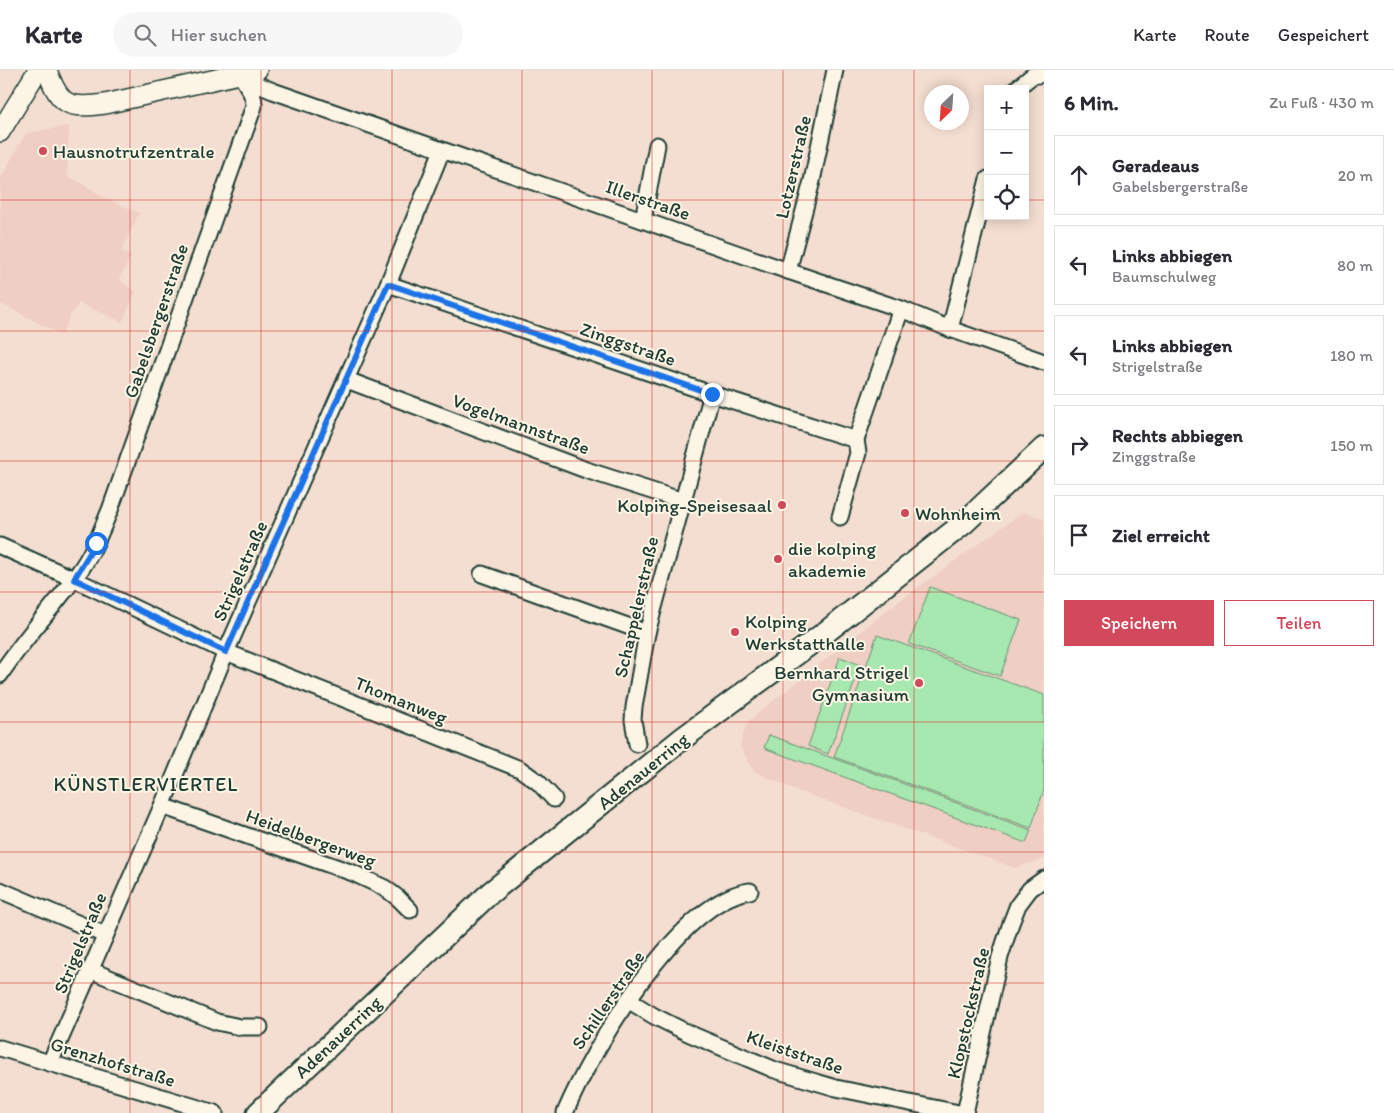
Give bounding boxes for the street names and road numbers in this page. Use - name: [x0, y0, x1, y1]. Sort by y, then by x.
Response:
- street label: Lotzerstraße: [770, 113, 816, 221]
- street label: Illerstraße: [603, 175, 693, 225]
- street label: Gabelsbergerstraße: [119, 241, 193, 401]
- street label: Zinggstraße: [577, 317, 679, 371]
- street label: Vogelmannstraße: [449, 388, 593, 460]
- street label: Strigelstraße: [208, 517, 272, 625]
- street label: Schappelerstraße: [609, 534, 663, 680]
- street label: Thomanweg: [351, 671, 451, 729]
- street label: Adenauerring: [593, 727, 693, 815]
- street label: Heidelbergerweg: [243, 804, 379, 872]
- street label: Strigelstraße: [48, 889, 112, 997]
- street label: Klopstockstraße: [942, 945, 994, 1081]
- street label: Schillerstraße: [566, 946, 650, 1054]
- street label: Adenauerring: [290, 991, 386, 1083]
- street label: Kleiststraße: [744, 1025, 846, 1079]
- street label: Grenzhofstraße: [48, 1032, 178, 1092]

